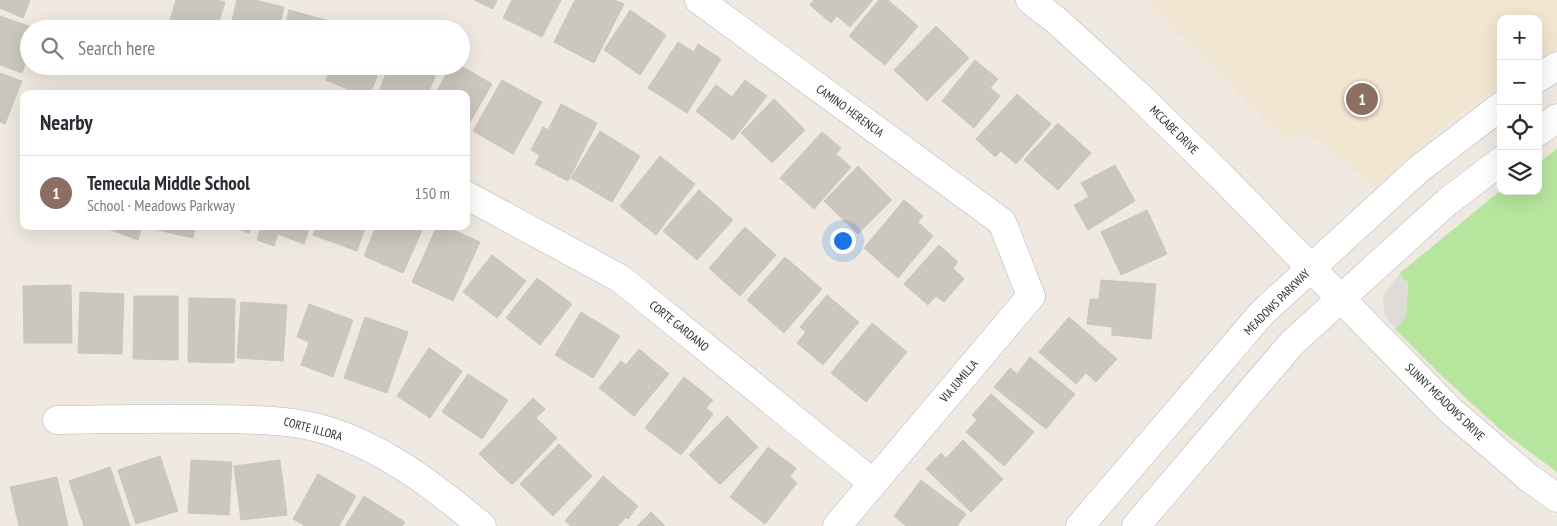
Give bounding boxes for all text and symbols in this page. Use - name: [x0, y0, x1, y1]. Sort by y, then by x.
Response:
- map controls: [1497, 15, 1542, 195]
- button: +: [1497, 15, 1542, 60]
- search box: [20, 20, 470, 75]
- icon: search: [38, 34, 66, 62]
- text: Search here: [78, 36, 155, 60]
- button: −: [1497, 60, 1542, 105]
- pin: 1: [1346, 80, 1378, 118]
- street label: CAMINO HERENCIA: [814, 81, 887, 140]
- street label: MCCABE DRIVE: [1147, 102, 1202, 157]
- button: locate: [1497, 105, 1542, 150]
- text: Nearby: [40, 109, 93, 136]
- button: layers: [1497, 150, 1542, 195]
- text: Temecula Middle School: [87, 171, 250, 195]
- text: 1: [52, 183, 60, 203]
- text: 150 m: [415, 183, 450, 203]
- text: School · Meadows Parkway: [87, 195, 235, 215]
- your location: [830, 228, 856, 254]
- street label: MEADOWS PARKWAY: [1241, 265, 1313, 338]
- street label: CORTE GARDANO: [647, 297, 712, 354]
- street label: VIA JUMILLA: [936, 356, 981, 406]
- street label: SUNNY MEADOWS DRIVE: [1403, 360, 1488, 443]
- street label: CORTE ILLORA: [282, 414, 344, 444]

